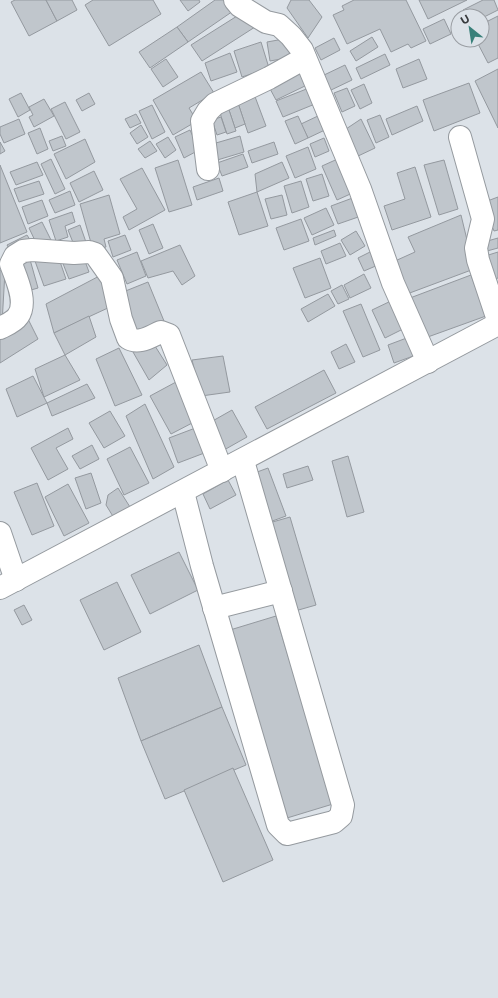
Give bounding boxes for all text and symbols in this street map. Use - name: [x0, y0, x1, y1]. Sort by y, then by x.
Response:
- north arrow: [450, 8, 490, 48]
- text: U: [458, 11, 472, 28]

